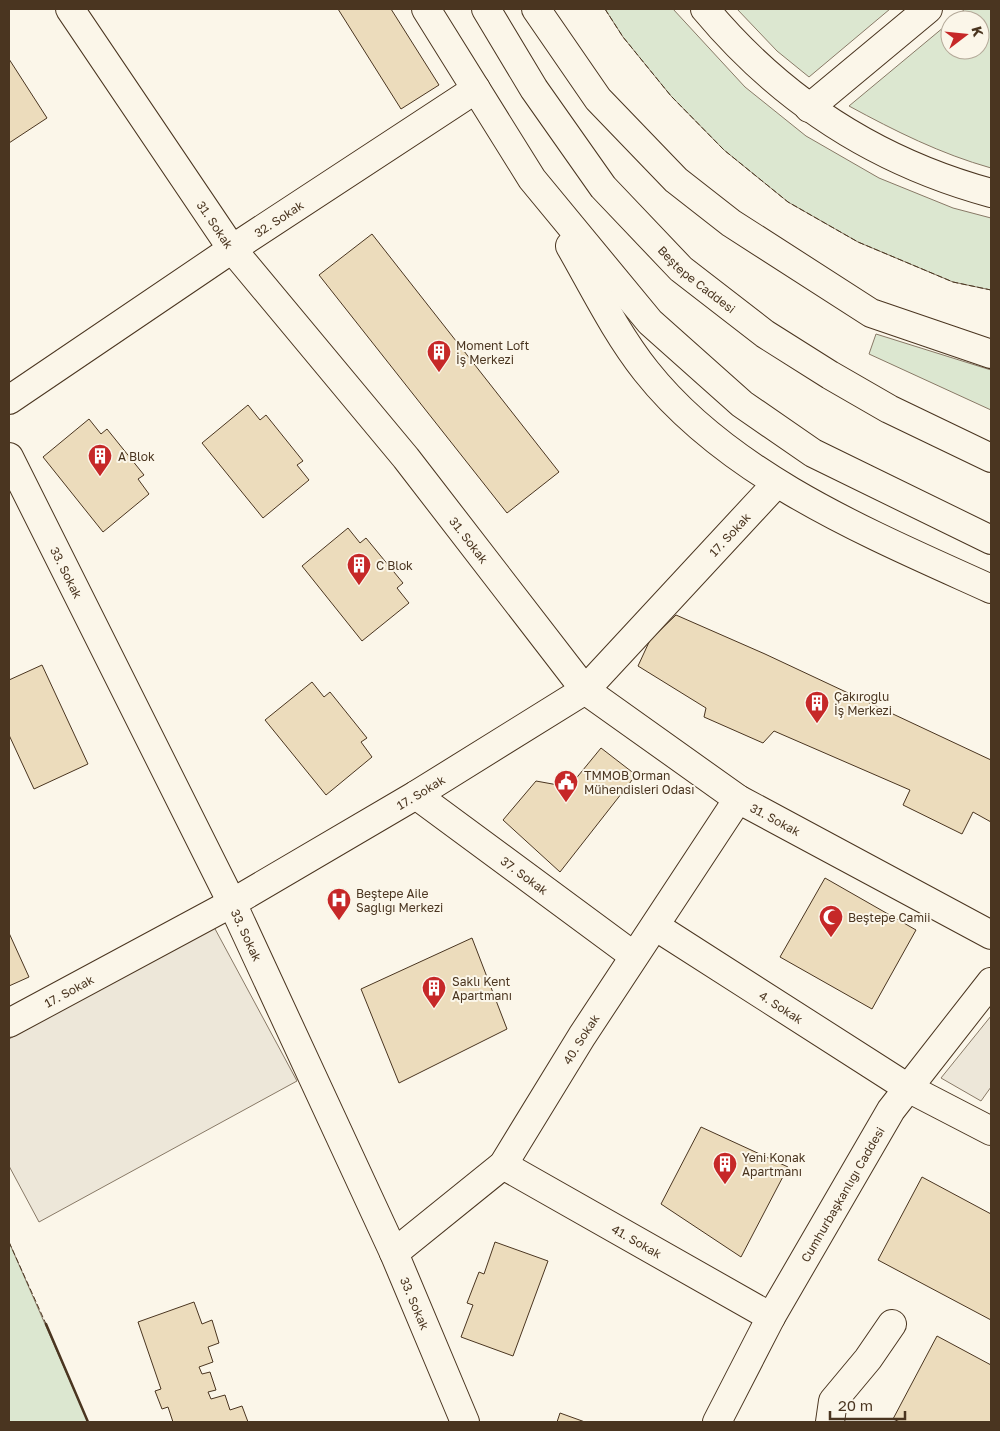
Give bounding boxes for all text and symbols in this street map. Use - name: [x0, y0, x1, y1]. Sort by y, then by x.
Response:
- north arrow: [940, 10, 990, 60]
- text: K: [968, 24, 988, 39]
- street label: 32. Sokak: [251, 197, 306, 240]
- street label: 31. Sokak: [194, 198, 237, 252]
- street label: Beştepe Caddesi: [655, 242, 739, 316]
- place label: Moment Loft İş Merkezi: [456, 338, 529, 367]
- building icon: Moment Loft İş Merkezi: [426, 339, 452, 373]
- building icon: A Blok: [87, 443, 113, 477]
- place label: A Blok: [118, 449, 155, 464]
- street label: 17. Sokak: [706, 509, 753, 559]
- street label: 31. Sokak: [447, 514, 492, 566]
- street label: 33. Sokak: [48, 544, 86, 601]
- building icon: C Blok: [346, 552, 372, 586]
- place label: C Blok: [376, 558, 413, 573]
- place label: Çakıroğlu İş Merkezi: [834, 689, 892, 718]
- building icon: Çakıroğlu İş Merkezi: [804, 690, 830, 724]
- place label: TMMOB Orman Mühendisleri Odası: [584, 768, 694, 797]
- public building icon: TMMOB Orman Mühendisleri Odası: [553, 769, 579, 803]
- street label: 17. Sokak: [394, 771, 448, 812]
- street label: 31. Sokak: [748, 800, 803, 839]
- street label: 37. Sokak: [498, 853, 551, 898]
- place label: Beştepe Aile Sağlığı Merkezi: [356, 886, 443, 915]
- hospital icon: Beştepe Aile Sağlığı Merkezi: [326, 887, 352, 921]
- mosque icon: Beştepe Camii: [818, 904, 844, 938]
- street label: 33. Sokak: [228, 907, 265, 964]
- place label: Beştepe Camii: [848, 910, 930, 925]
- street label: 17. Sokak: [42, 971, 96, 1010]
- place label: Saklı Kent Apartmanı: [452, 974, 512, 1003]
- building icon: Saklı Kent Apartmanı: [421, 975, 447, 1009]
- street label: 4. Sokak: [757, 987, 806, 1027]
- street label: 40. Sokak: [559, 1011, 602, 1067]
- street label: Cumhurbaşkanlığı Caddesi: [797, 1124, 887, 1264]
- place label: Yeni Konak Apartmanı: [742, 1150, 806, 1179]
- building icon: Yeni Konak Apartmanı: [712, 1151, 738, 1185]
- street label: 41. Sokak: [609, 1221, 665, 1261]
- street label: 33. Sokak: [397, 1275, 433, 1332]
- scale bar: [830, 1388, 905, 1420]
- text: 20 m: [838, 1396, 873, 1414]

